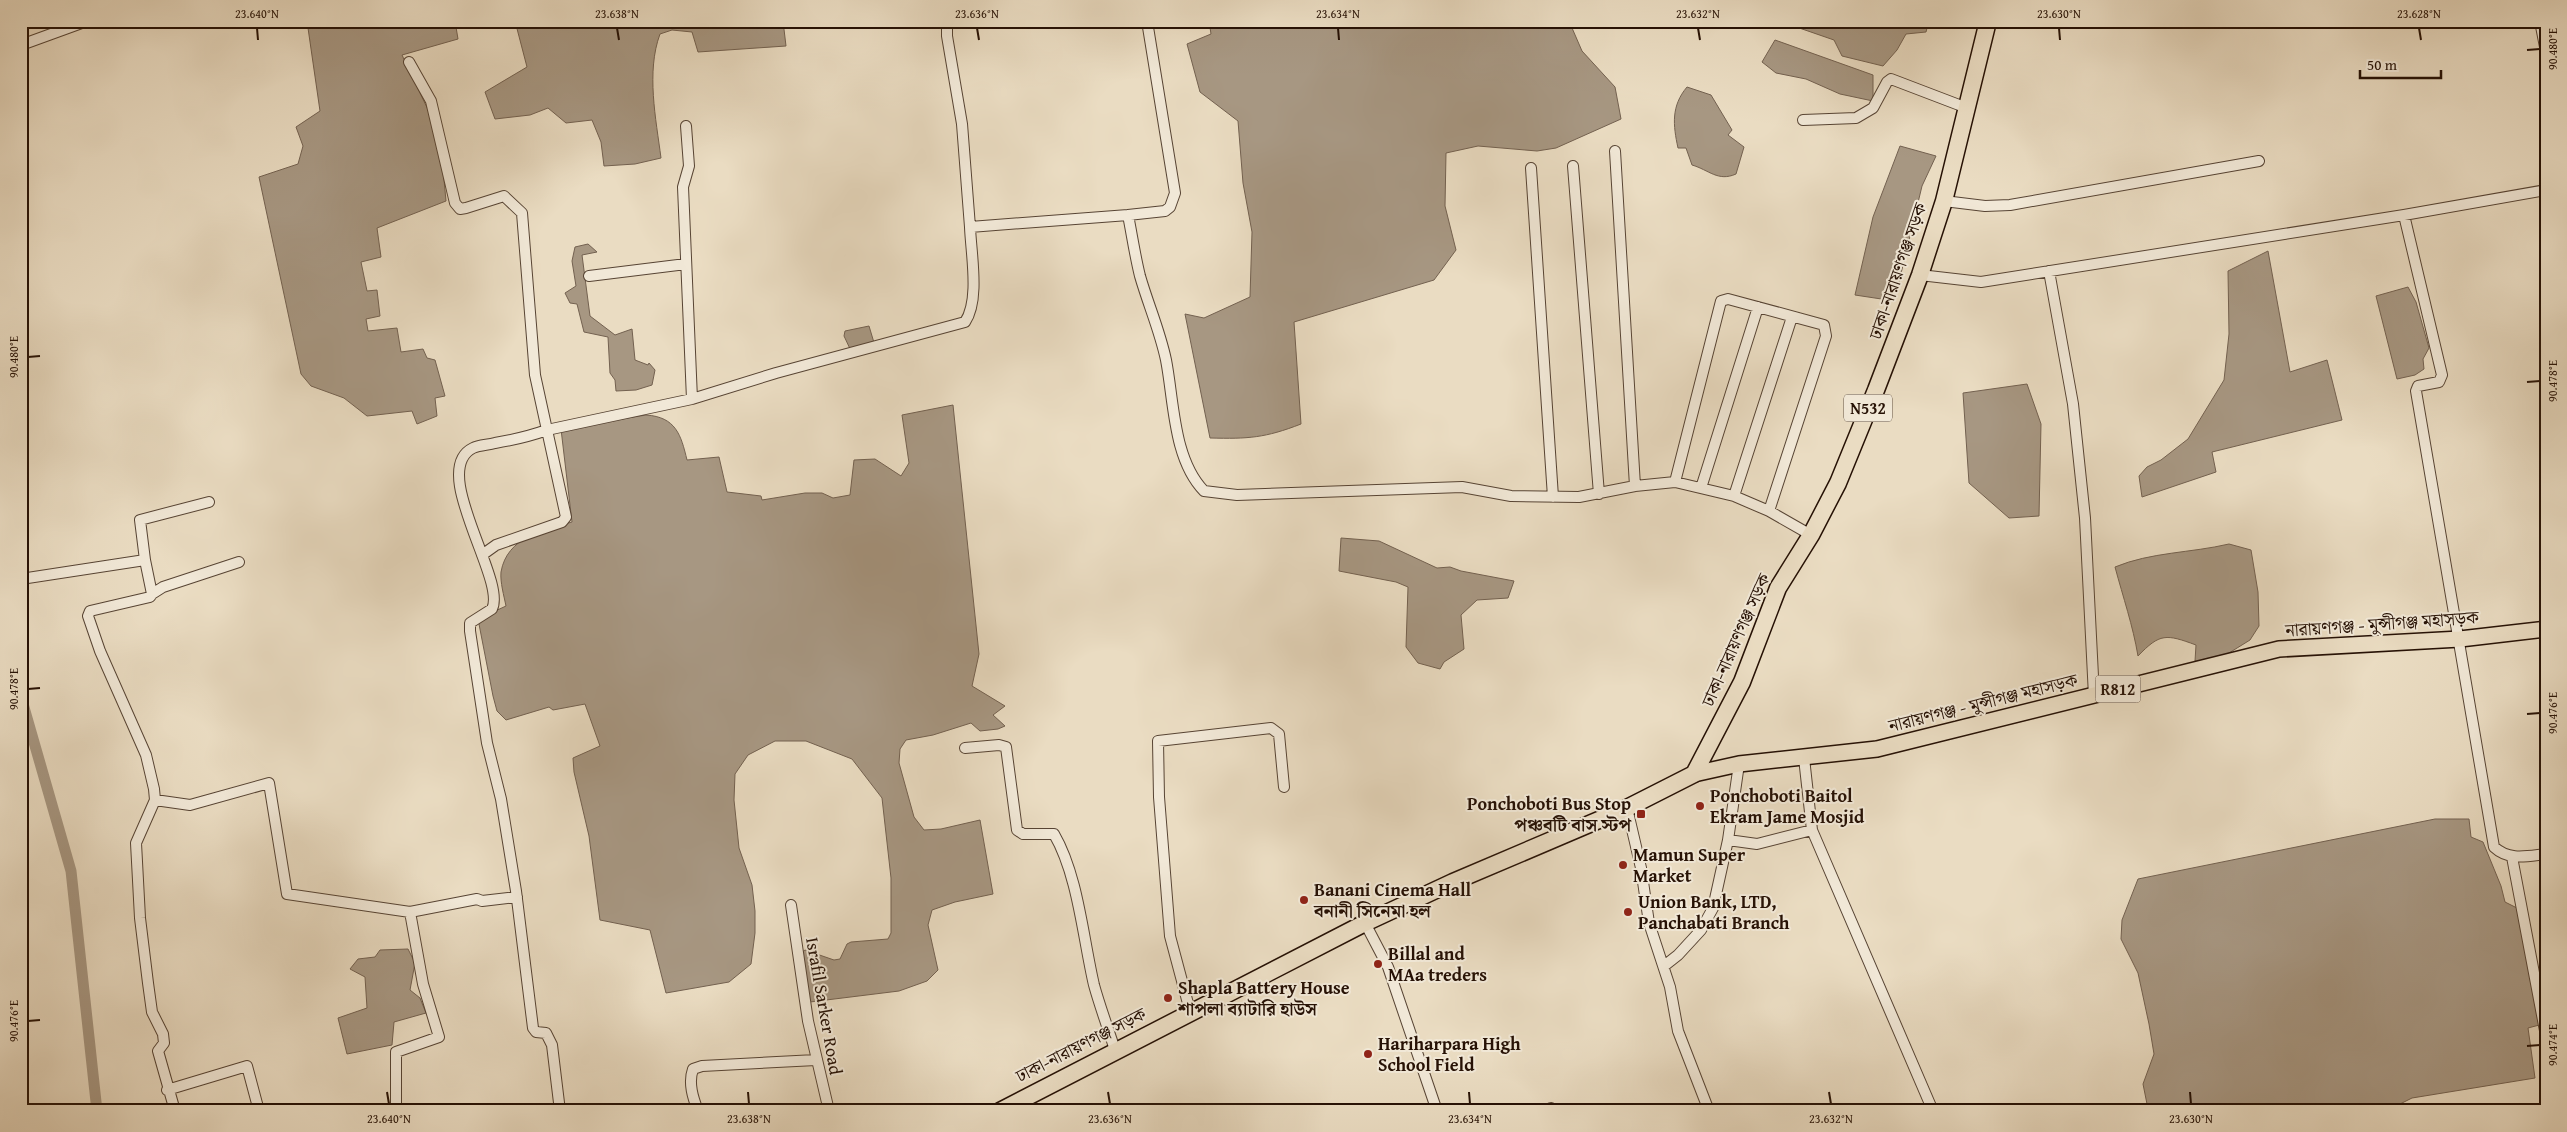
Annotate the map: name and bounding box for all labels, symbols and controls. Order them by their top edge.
text: 23.640°N [235,5,279,22]
text: 23.638°N [595,5,639,22]
text: 23.636°N [955,5,999,22]
text: 23.634°N [1316,5,1360,22]
text: 23.632°N [1676,5,1720,22]
text: 23.630°N [2037,5,2081,22]
text: 23.628°N [2397,5,2441,22]
text: 90.480°E [2544,28,2561,70]
scale bar [2360,48,2441,80]
text: 50 m [2367,54,2398,75]
street label: ঢাকা-নারায়ণগঞ্জ সড়ক [1861,198,1934,344]
text: 90.480°E [5,336,22,378]
text: 90.478°E [2544,360,2561,402]
road number: N532 [1844,394,1892,422]
street label: ঢাকা-নারায়ণগঞ্জ সড়ক [1694,568,1777,711]
street label: নারায়ণগঞ্জ - মুন্সীগঞ্জ মহাসড়ক [2283,603,2481,644]
street label: নারায়ণগঞ্জ - মুন্সীগঞ্জ মহাসড়ক [1885,666,2081,739]
text: 90.478°E [5,668,22,710]
road number: R812 [2096,676,2140,702]
text: 90.476°E [2544,692,2561,734]
place label: Ponchoboti Baitol Ekram Jame Mosjid [1710,782,1865,830]
place label: Ponchoboti Bus Stop পঞ্চবটি বাস স্টপ [1467,790,1632,838]
marker: Ponchoboti Baitol Ekram Jame Mosjid [1694,800,1706,812]
marker: Ponchoboti Bus Stop পঞ্চবটি বাস স্টপ [1635,808,1647,820]
place label: Mamun Super Market [1633,841,1746,889]
marker: Mamun Super Market [1617,859,1629,871]
place label: Banani Cinema Hall বনানী সিনেমা হল [1313,876,1472,924]
place label: Union Bank, LTD, Panchabati Branch [1638,888,1790,936]
marker: Banani Cinema Hall বনানী সিনেমা হল [1298,894,1310,906]
marker: Union Bank, LTD, Panchabati Branch [1622,906,1634,918]
street label: Israfil Sarker Road [799,935,850,1077]
place label: Billal and MAa treders [1388,940,1487,988]
marker: Billal and MAa treders [1372,958,1384,970]
place label: Shapla Battery House শাপলা ব্যাটারি হাউস [1177,974,1350,1022]
marker: Shapla Battery House শাপলা ব্যাটারি হাউস [1162,992,1174,1004]
street label: ঢাকা-নারায়ণগঞ্জ সড়ক [1010,999,1152,1089]
text: 90.476°E [5,1000,22,1042]
text: 90.474°E [2544,1024,2561,1066]
place label: Hariharpara High School Field [1378,1030,1521,1078]
marker: Hariharpara High School Field [1362,1048,1374,1060]
text: 23.640°N [367,1110,411,1127]
text: 23.638°N [727,1110,771,1127]
text: 23.636°N [1088,1110,1132,1127]
text: 23.634°N [1448,1110,1492,1127]
text: 23.632°N [1809,1110,1853,1127]
text: 23.630°N [2169,1110,2213,1127]

